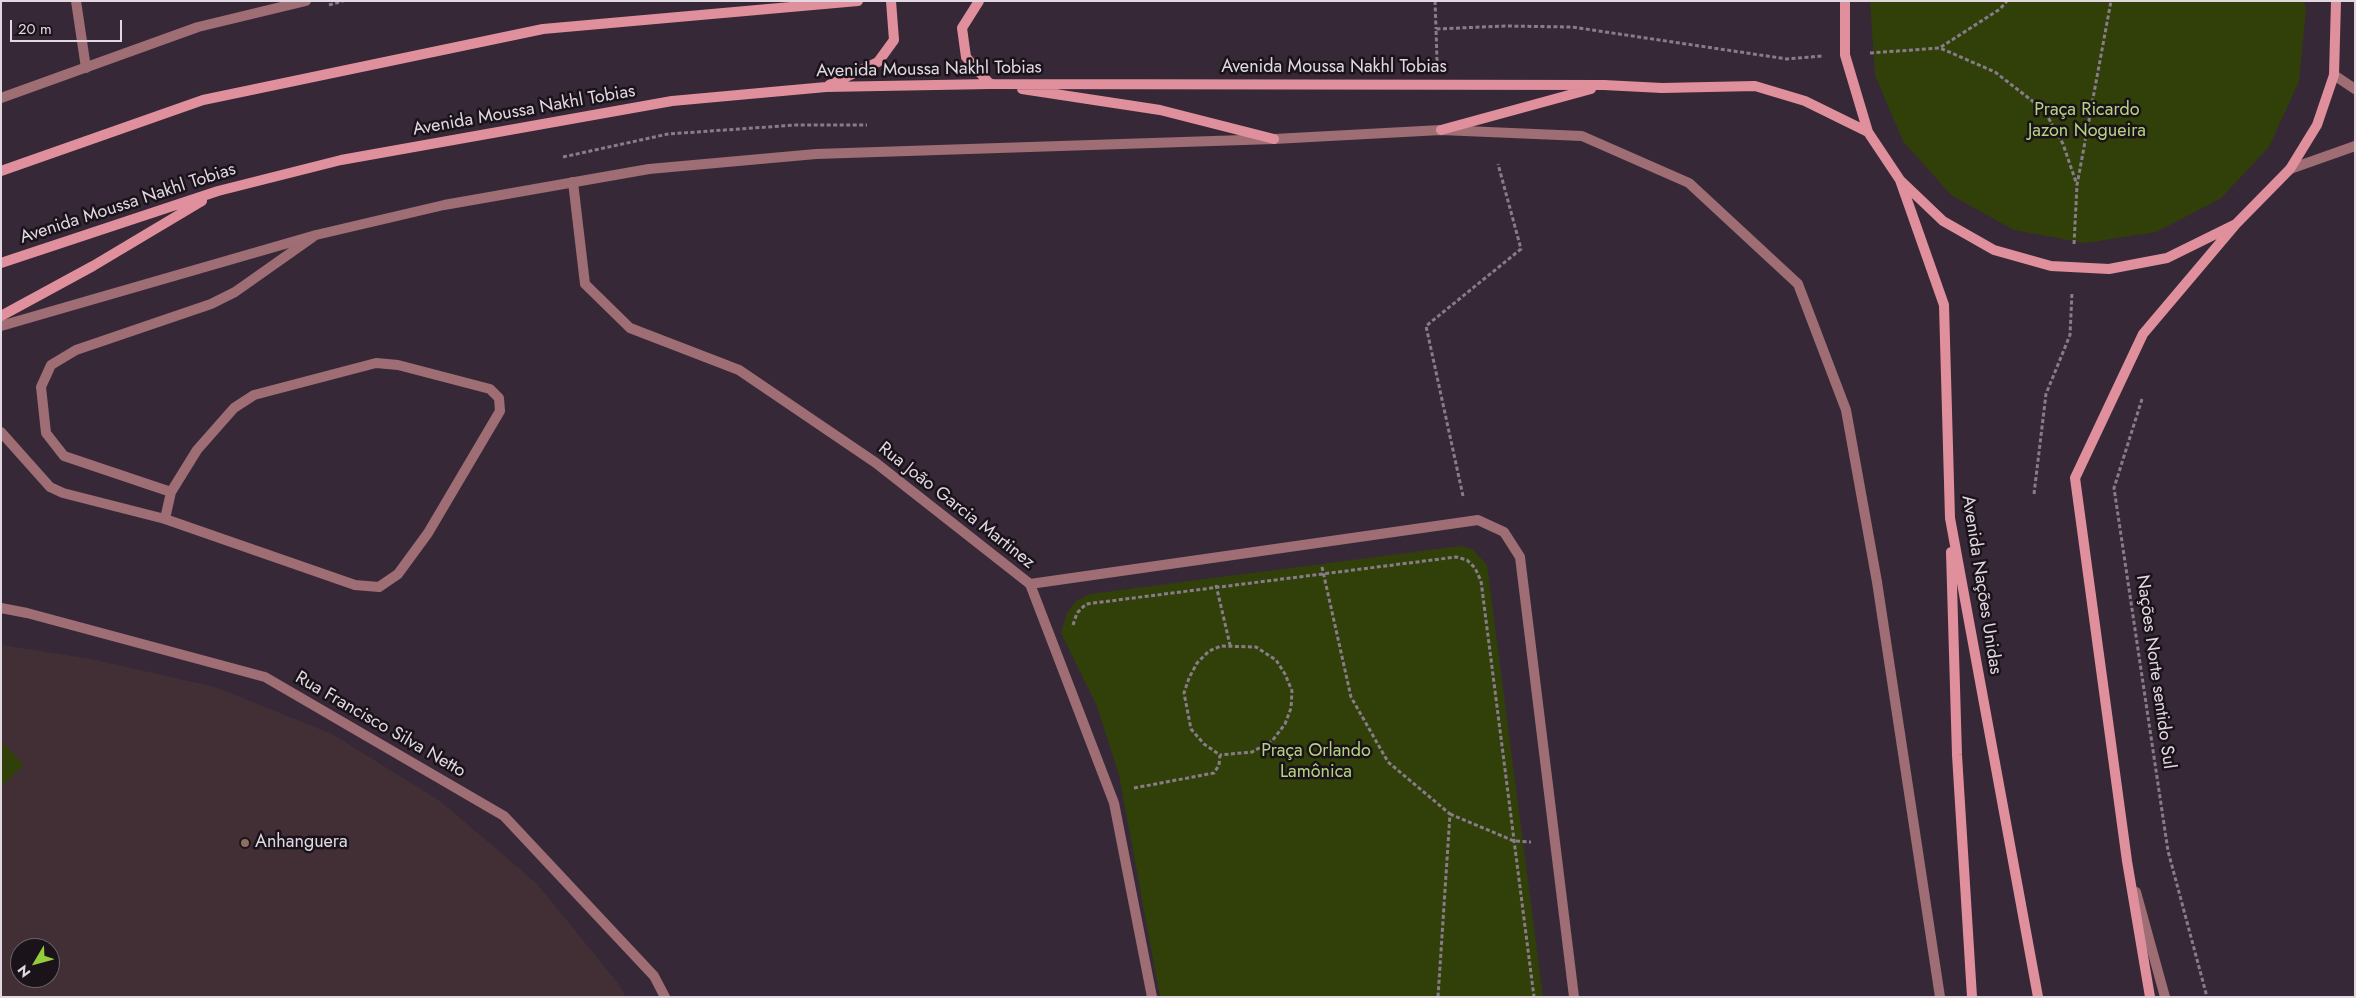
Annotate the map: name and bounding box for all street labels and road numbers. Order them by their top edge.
street label: Avenida Moussa Nakhl Tobias [816,57,1042,83]
street label: Avenida Moussa Nakhl Tobias [1221,57,1447,79]
street label: Avenida Moussa Nakhl Tobias [411,81,637,141]
street label: Avenida Moussa Nakhl Tobias [17,159,239,249]
street label: Rua João Garcia Martinez [873,438,1039,574]
street label: Avenida Nações Unidas [1956,494,2006,676]
street label: Nações Norte sentido Sul [2131,574,2179,770]
street label: Rua Francisco Silva Netto [291,667,469,783]

